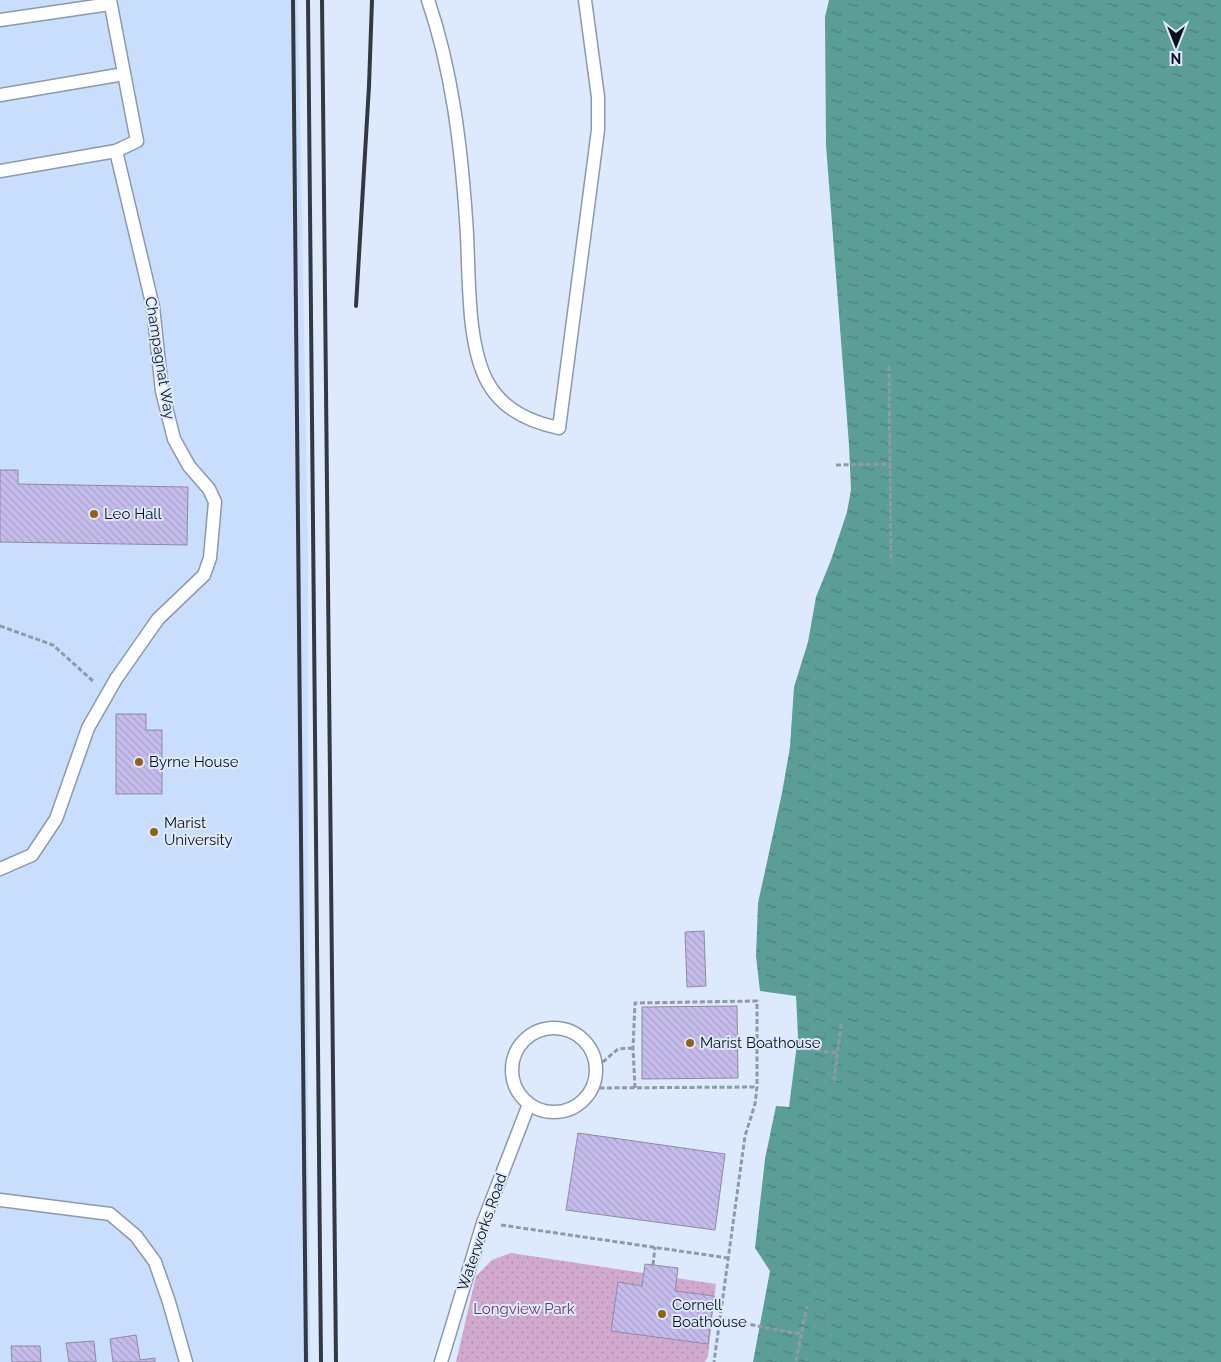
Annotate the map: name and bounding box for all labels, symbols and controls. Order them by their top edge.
north arrow [1151,20,1201,70]
text: N [1171,50,1181,66]
street label: Champagnat Way [141,295,179,421]
place label: Leo Hall [104,505,162,523]
marker: Leo Hall [88,508,100,520]
place label: Byrne House [149,753,239,771]
marker: Byrne House [133,756,145,768]
place label: Marist University [164,814,233,849]
marker: Marist University [148,826,160,838]
place label: Marist Boathouse [700,1034,821,1052]
marker: Marist Boathouse [684,1037,696,1049]
street label: Waterworks Road [453,1171,511,1293]
place label: Cornell Boathouse [672,1296,747,1331]
park label: Longview Park [473,1300,575,1318]
marker: Cornell Boathouse [656,1308,668,1320]

